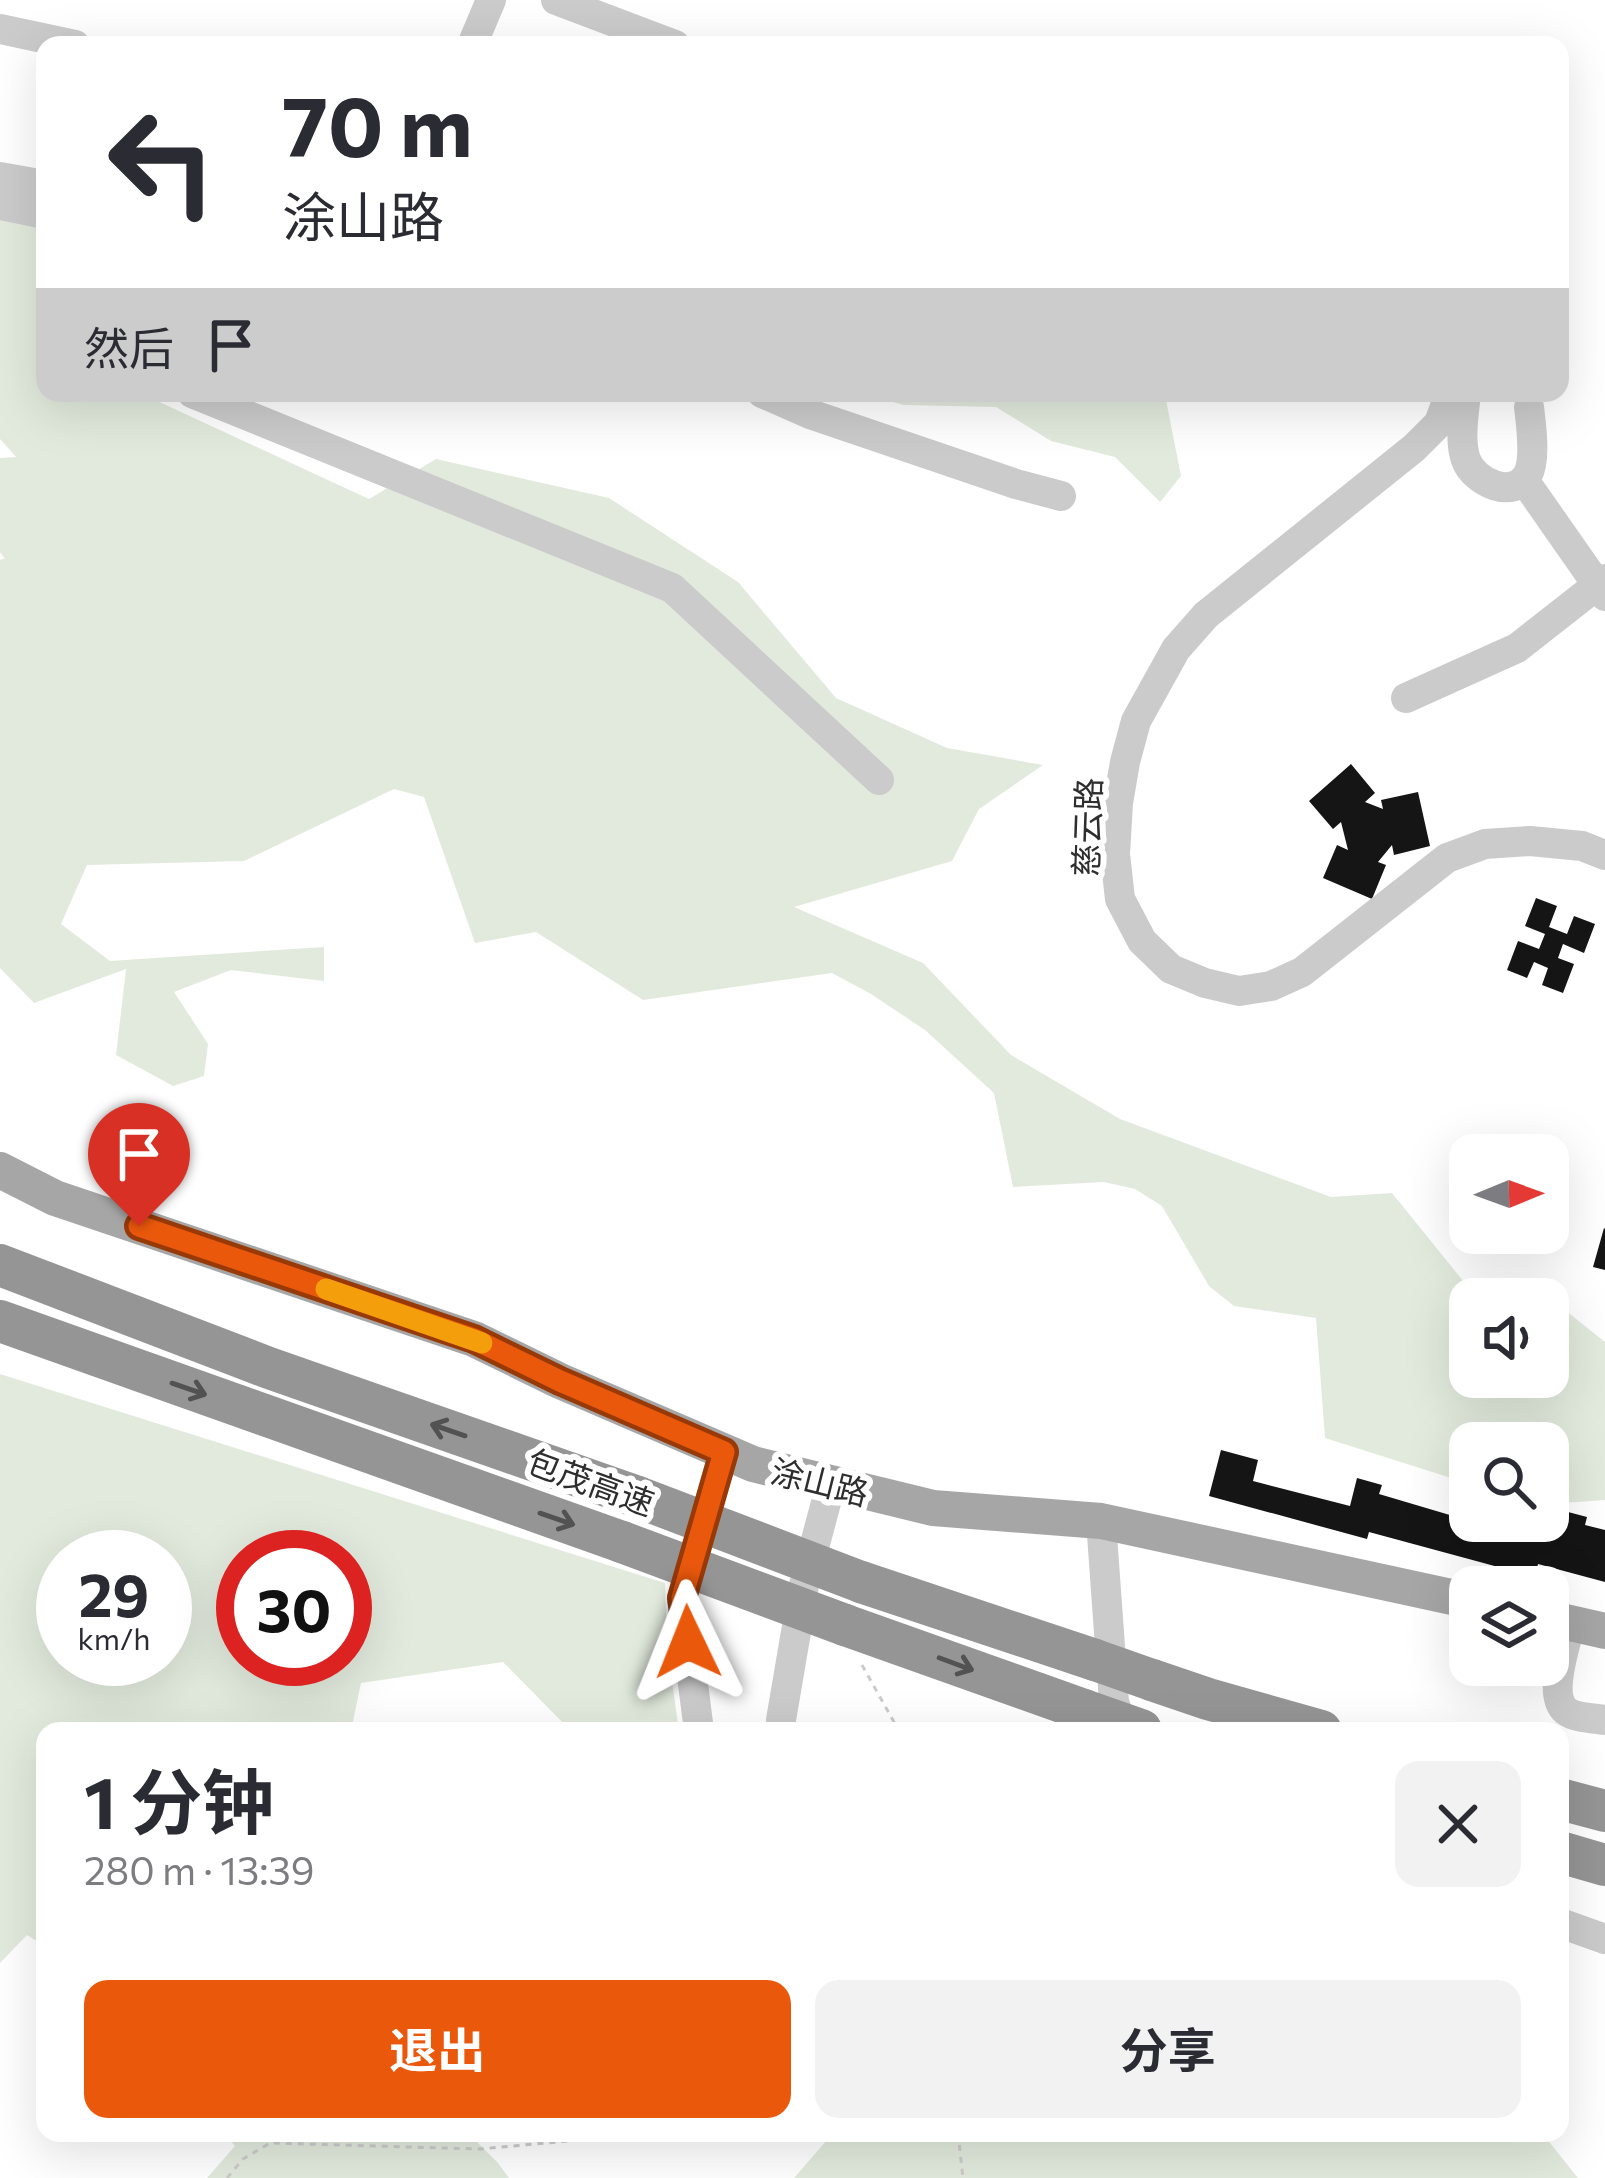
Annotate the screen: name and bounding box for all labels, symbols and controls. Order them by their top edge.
text: 70 m [282,72,473,174]
icon: left [84,84,240,240]
text: 涂山路 [282,182,444,248]
icon: arrive [198,312,264,378]
text: 然后 [84,319,174,374]
street label: 慈云路 [1064,777,1108,877]
pin [88,1103,190,1226]
icon: arrive [106,1121,172,1187]
north arrow [1449,1134,1569,1254]
map controls [1449,1134,1569,1686]
button: sound [1449,1278,1569,1398]
one-way arrow [170,1380,207,1401]
one-way arrow [430,1418,467,1439]
button: search [1449,1422,1569,1542]
street label: 包茂高速 [522,1439,660,1523]
street label: 涂山路 [767,1449,873,1513]
one-way arrow [538,1510,575,1531]
speed limit sign: 30 [216,1530,372,1686]
text: 29 [79,1556,149,1629]
button: layers [1449,1566,1569,1686]
position arrow [625,1579,751,1705]
text: km/h [78,1619,150,1656]
one-way arrow [936,1655,973,1676]
text: 1 分钟 [84,1756,274,1844]
button: close [1395,1761,1521,1887]
text: 280 m · 13:39 [84,1845,314,1893]
button: 退出 [84,1980,791,2118]
button: 分享 [815,1980,1521,2118]

